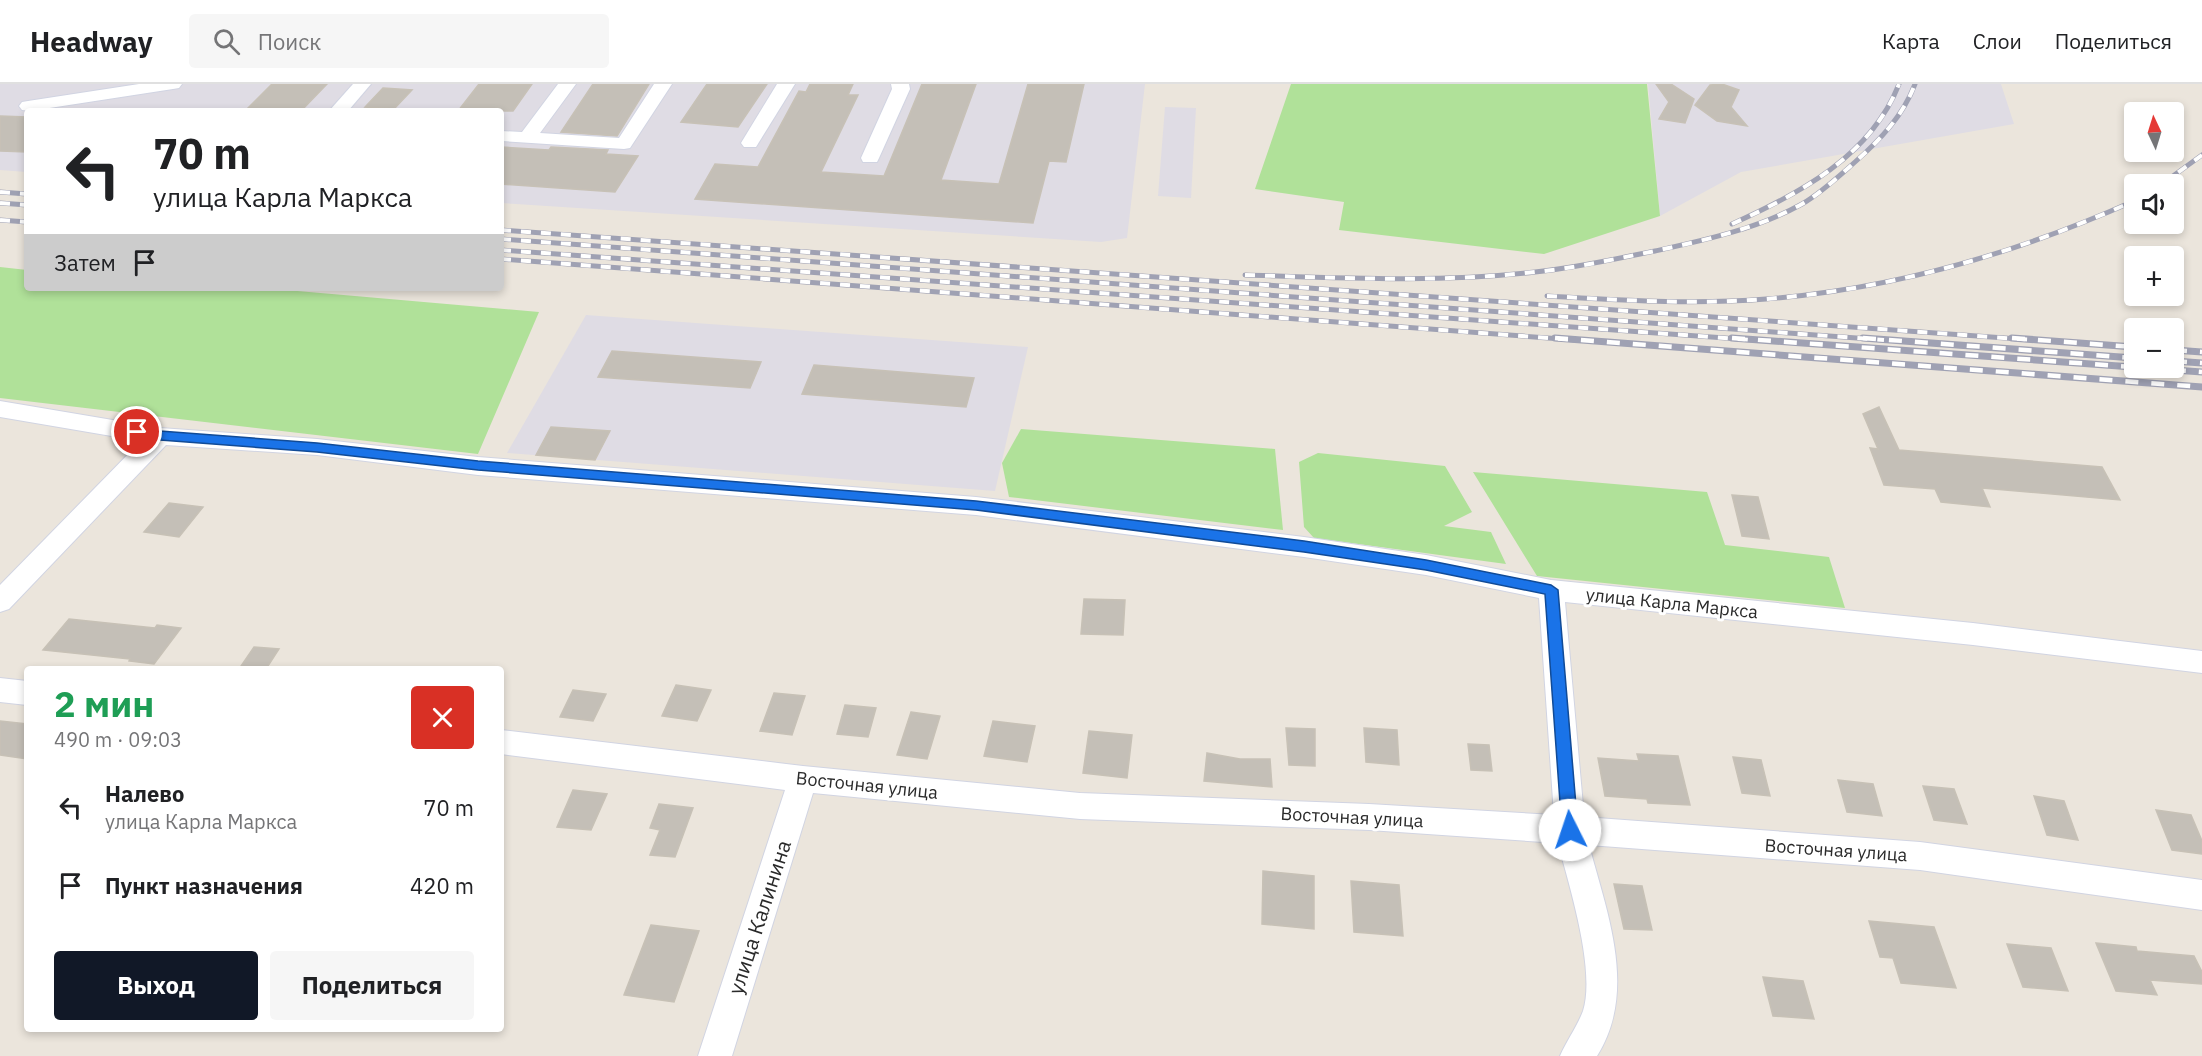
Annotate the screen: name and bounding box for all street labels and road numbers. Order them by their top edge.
street label: улица Карла Маркса [1585,583,1760,624]
street label: Восточная улица [795,766,940,804]
street label: Восточная улица [1280,802,1424,832]
street label: Восточная улица [1764,834,1908,866]
street label: улица Калинина [721,836,797,998]

